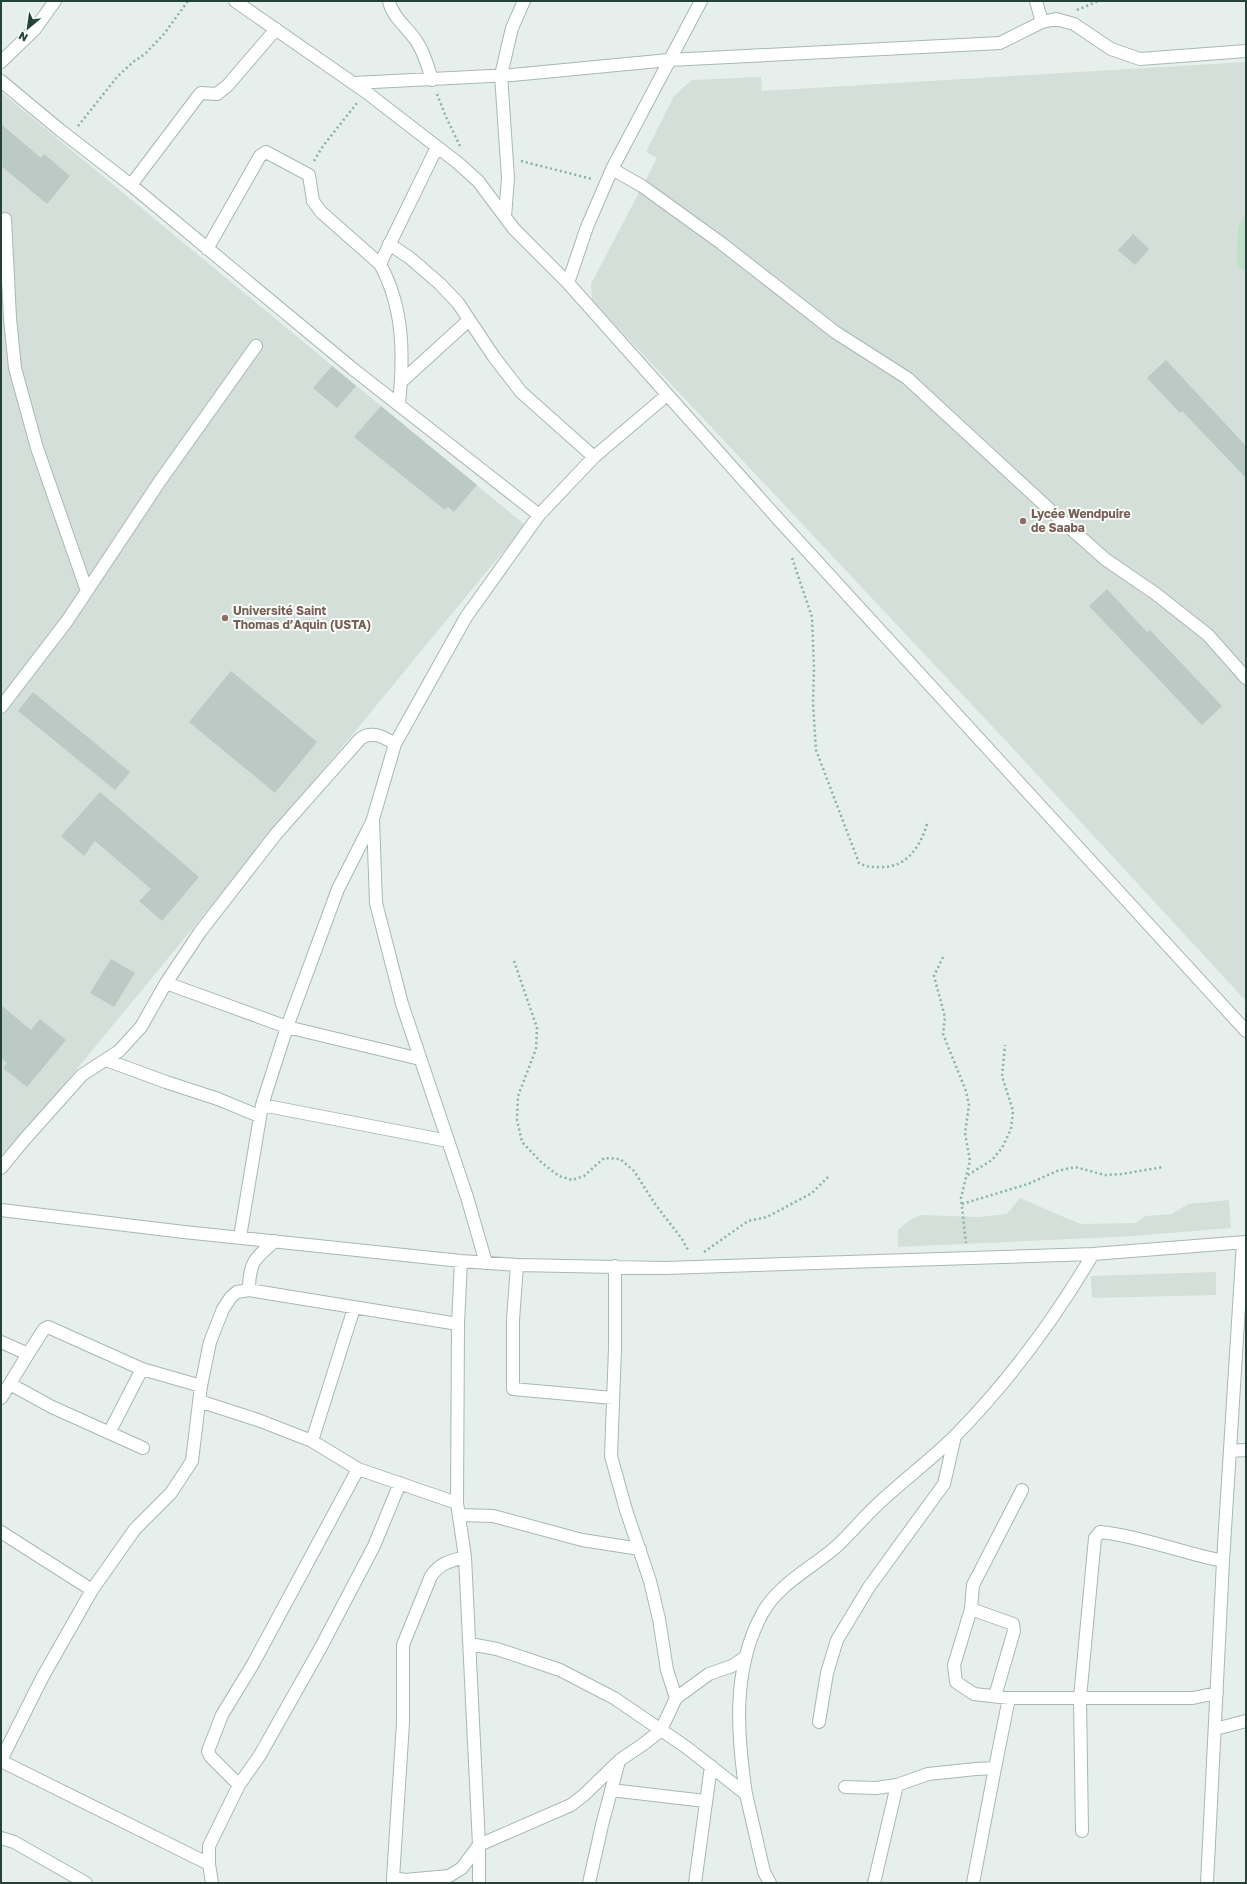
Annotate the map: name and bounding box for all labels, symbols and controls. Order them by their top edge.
north arrow [8,8,48,48]
text: N [16,29,30,45]
place label: Lycée Wendpuire de Saaba [1031,506,1131,535]
marker: Lycée Wendpuire de Saaba [1018,516,1028,526]
place label: Université Saint Thomas d’Aquin (USTA) [233,603,371,632]
marker: Université Saint Thomas d’Aquin (USTA) [220,613,230,623]

